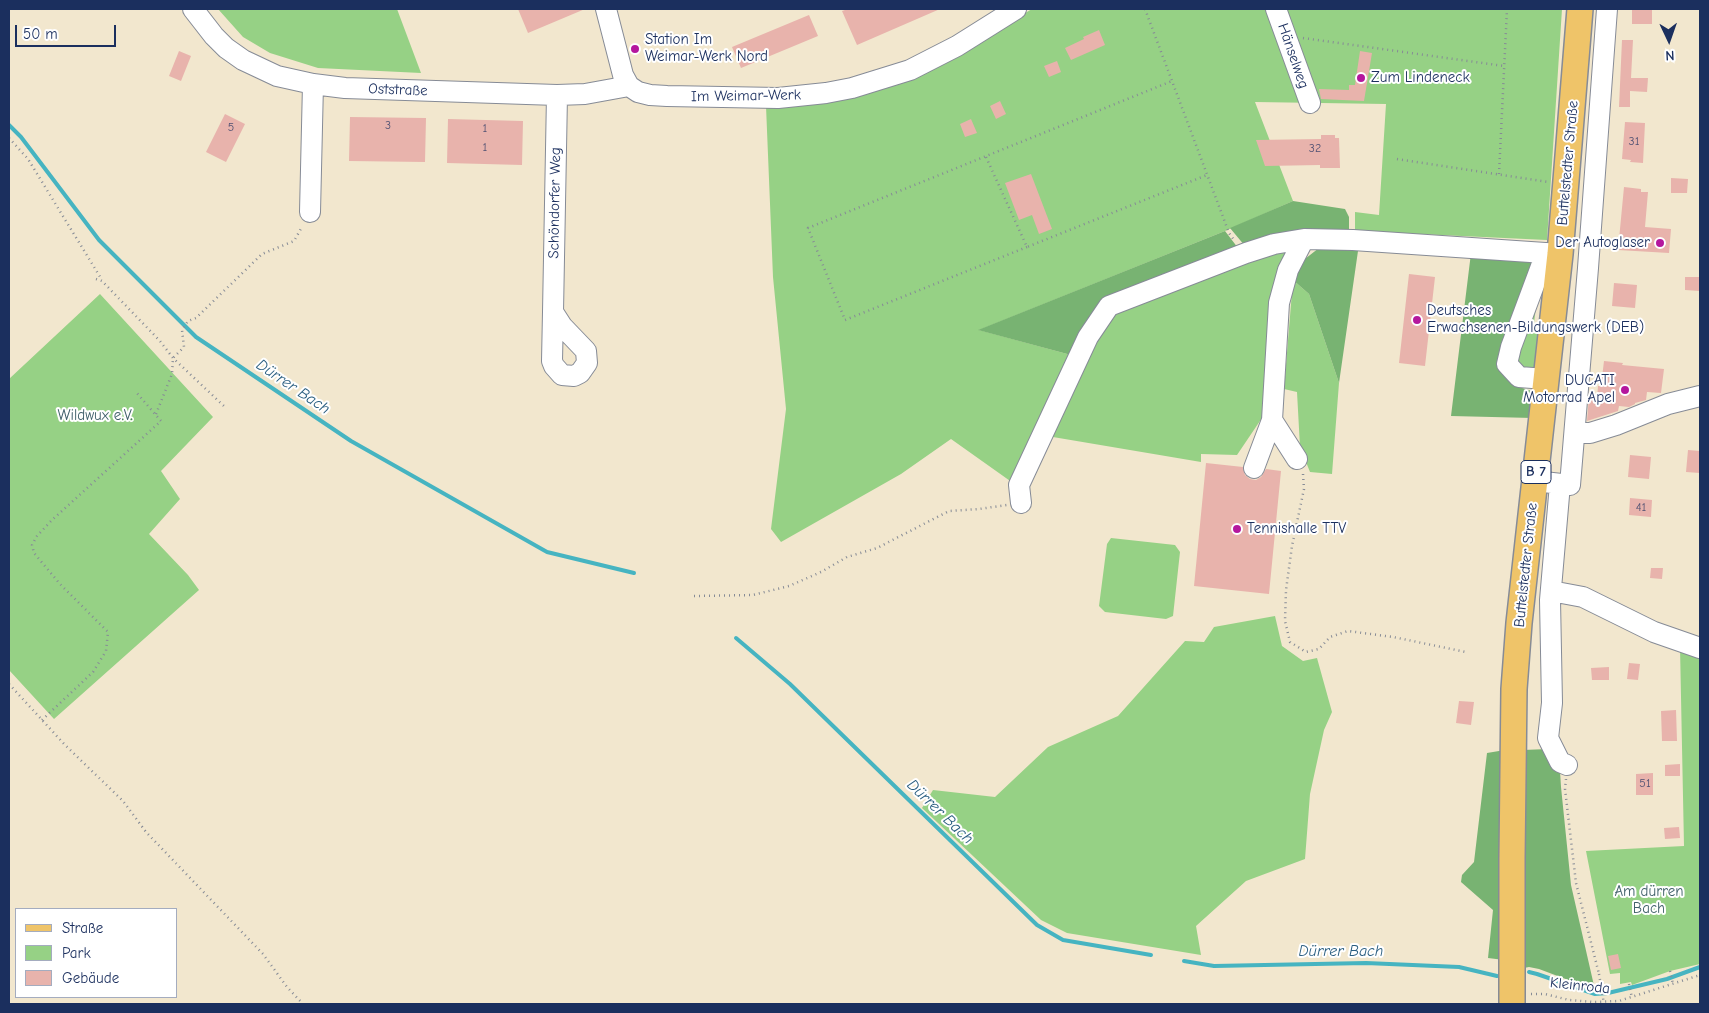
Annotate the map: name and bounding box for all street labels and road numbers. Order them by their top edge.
street label: Hänselweg [1273,21,1313,91]
street label: Oststraße [368,80,428,100]
street label: Im Weimar-Werk [691,86,801,106]
street label: Buttelstedter Straße [1554,100,1582,226]
street label: Schöndorfer Weg [545,147,565,259]
road number: B 7 [1521,461,1551,484]
street label: Buttelstedter Straße [1511,502,1541,628]
street label: Kleinroda [1549,974,1611,998]

